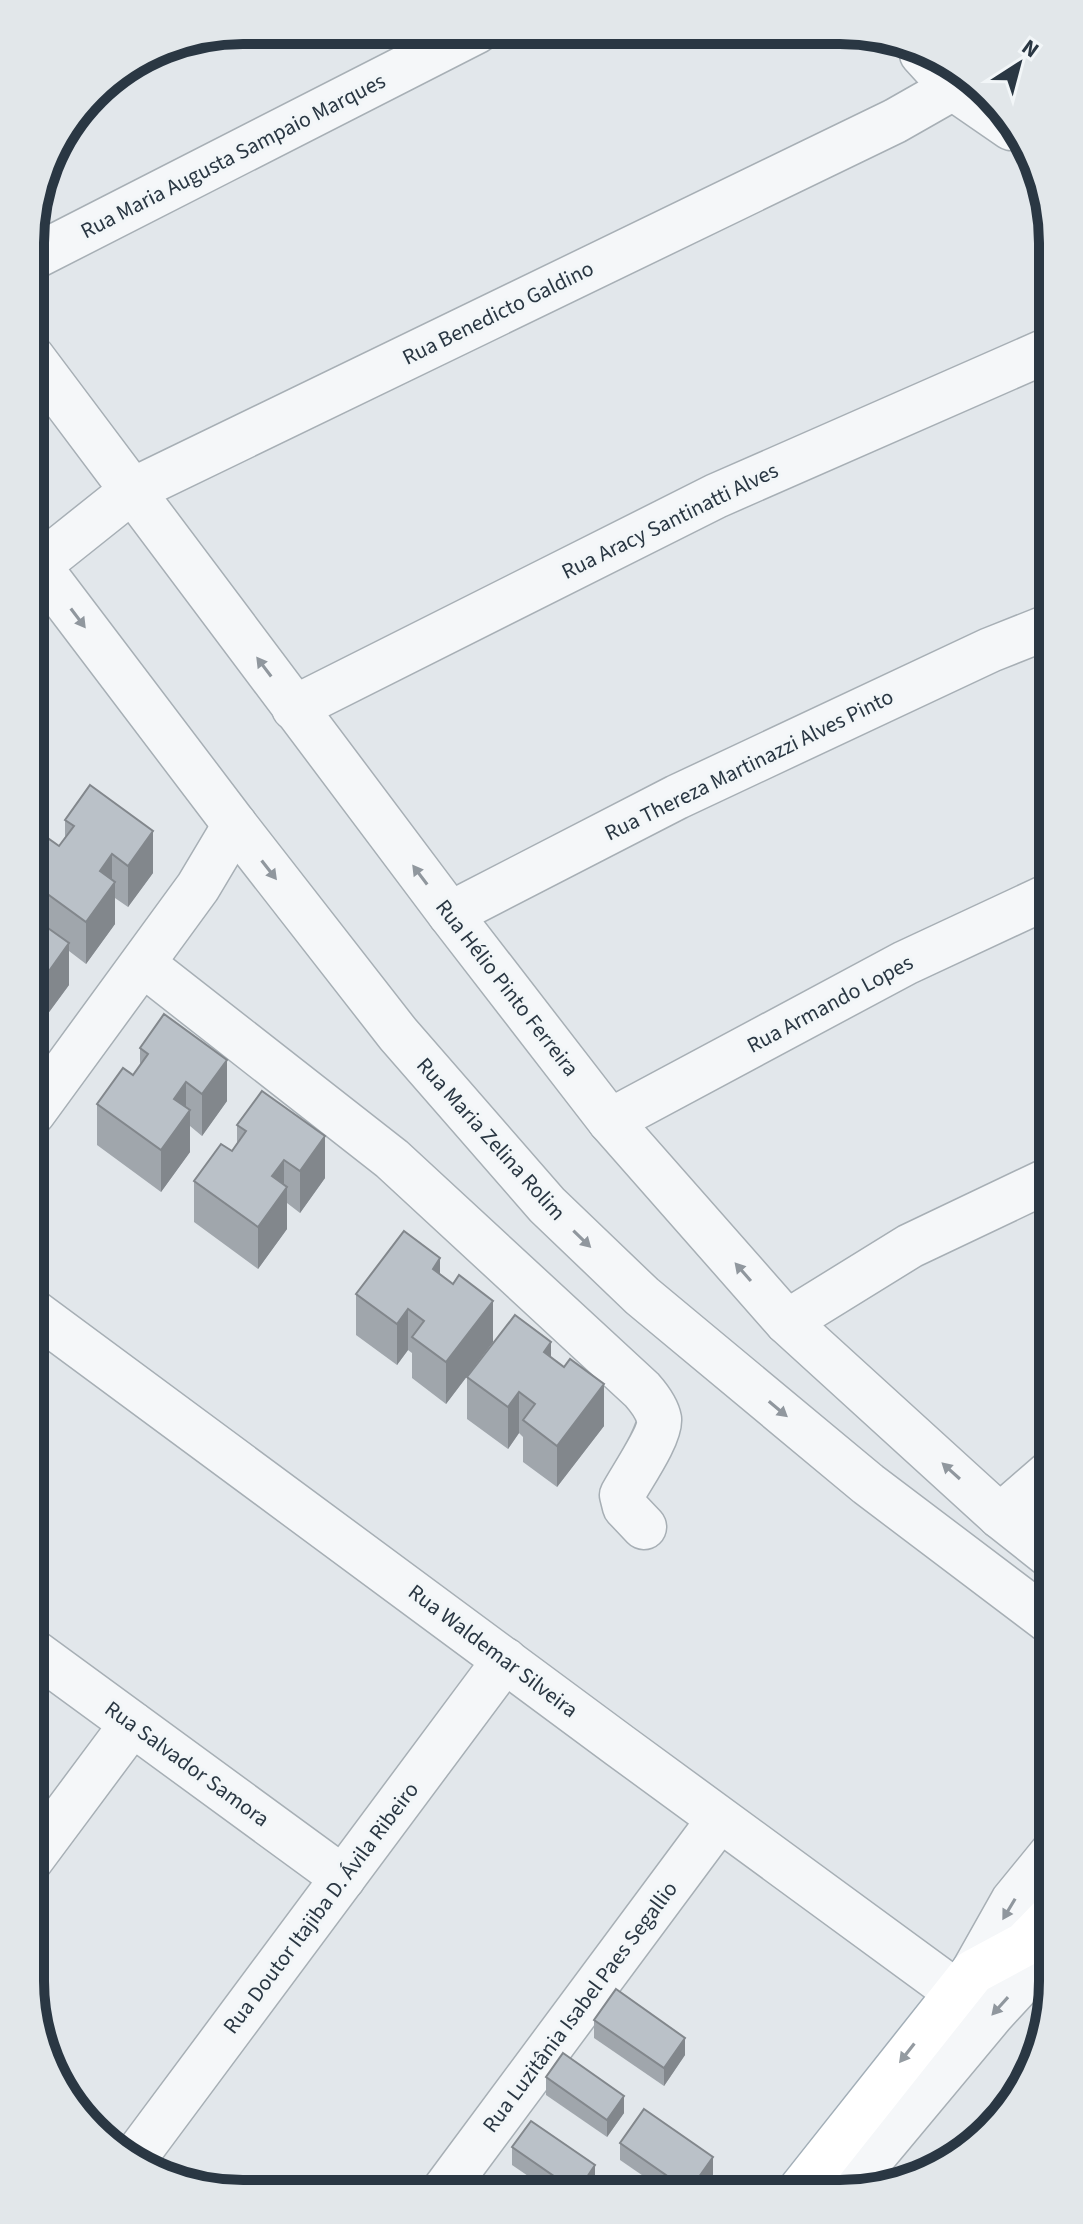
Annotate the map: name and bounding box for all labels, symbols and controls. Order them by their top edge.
north arrow [979,24,1059,104]
text: N [1015,31,1045,66]
street label: Rua Maria Augusta Sampaio Marques [75,65,391,247]
street label: Rua Benedicto Galdino [397,253,599,373]
street label: Rua Aracy Santinatti Alves [556,455,784,587]
one-way arrow [70,608,86,628]
one-way arrow [256,656,272,678]
street label: Rua Thereza Martinazzi Alves Pinto [599,681,899,849]
one-way arrow [261,860,277,880]
one-way arrow [413,865,429,885]
street label: Rua Hélio Pinto Ferreira [428,893,586,1083]
street label: Rua Armando Lopes [741,947,919,1061]
street label: Rua Maria Zelina Rolim [409,1050,573,1228]
one-way arrow [572,1229,591,1247]
one-way arrow [735,1263,752,1283]
one-way arrow [768,1400,788,1417]
one-way arrow [941,1463,960,1481]
street label: Rua Waldemar Silveira [401,1576,585,1726]
street label: Rua Salvador Samora [98,1693,276,1835]
street label: Rua Doutor Itajiba D. Ávila Ribeiro [215,1775,427,2041]
street label: Rua Luzitânia Isabel Paes Segallio [475,1875,685,2139]
one-way arrow [1002,1898,1017,1921]
one-way arrow [992,1995,1009,2015]
one-way arrow [899,2043,916,2063]

